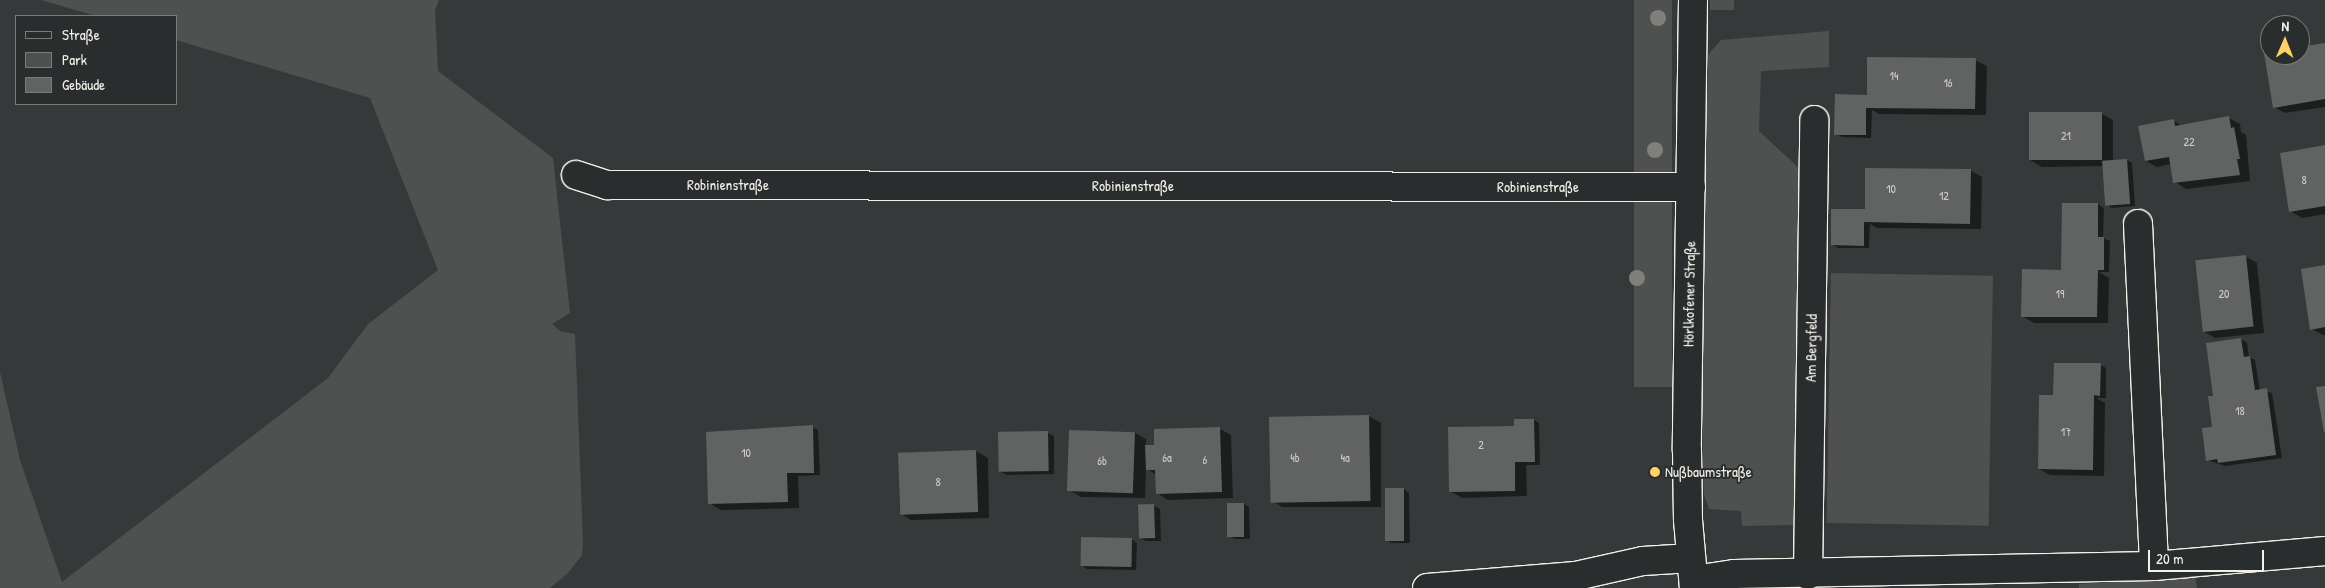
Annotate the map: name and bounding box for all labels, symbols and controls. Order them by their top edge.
legend [15,15,178,105]
north arrow [2260,15,2310,65]
text: N [2281,16,2289,35]
text: Straße [62,24,100,45]
text: Park [62,49,87,70]
house number: 14 [1890,69,1898,83]
text: Gebäude [62,74,105,95]
house number: 16 [1943,76,1953,90]
house number: 21 [2061,129,2071,143]
house number: 22 [2183,135,2195,149]
house number: 8 [2301,173,2307,187]
street label: Robinienstraße [687,176,769,194]
street label: Robinienstraße [1092,177,1174,195]
street label: Robinienstraße [1497,178,1579,196]
house number: 10 [1886,182,1896,196]
house number: 12 [1939,189,1949,203]
street label: Hörlkofener Straße [1679,241,1699,347]
house number: 19 [2056,287,2064,301]
house number: 20 [2219,287,2229,301]
street label: Am Bergfeld [1801,314,1821,382]
house number: 18 [2235,404,2245,418]
house number: 17 [2061,425,2071,439]
house number: 2 [1478,438,1484,452]
house number: 10 [741,446,751,460]
house number: 6a [1162,451,1172,465]
house number: 4b [1290,451,1300,465]
house number: 4a [1340,451,1350,465]
house number: 6 [1203,453,1207,467]
house number: 6b [1097,454,1107,468]
place label: Nußbaumstraße [1665,463,1752,481]
marker: Nußbaumstraße [1649,466,1661,478]
house number: 8 [935,475,941,489]
scale bar [2150,540,2266,572]
text: 20 m [2156,548,2183,569]

